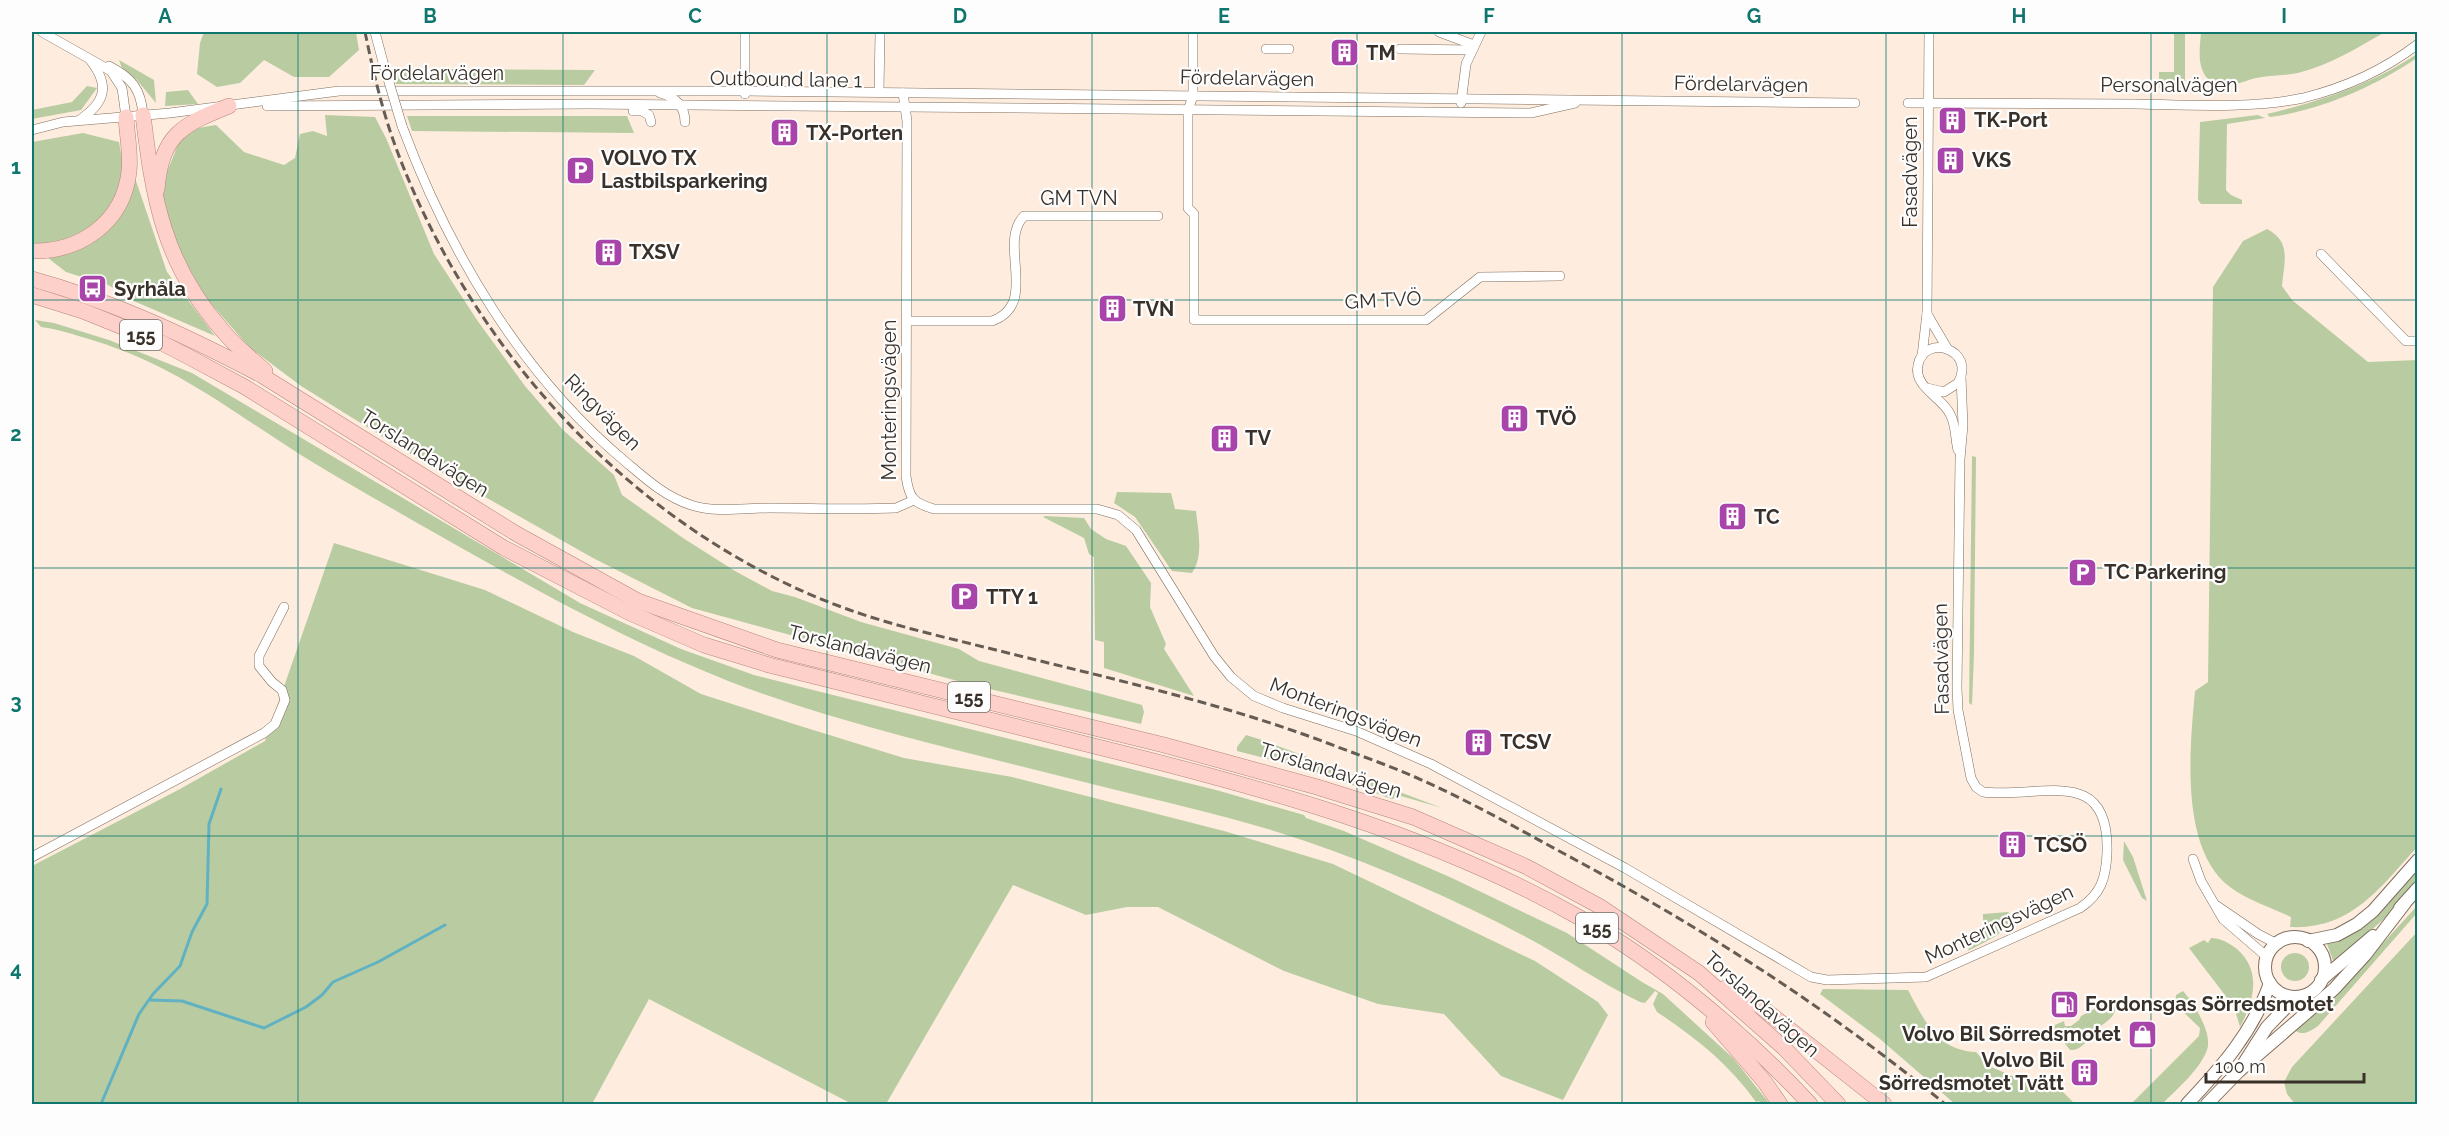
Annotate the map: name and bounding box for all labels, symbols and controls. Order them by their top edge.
text: A [158,4,172,28]
text: B [423,4,437,28]
text: C [688,4,702,28]
text: D [953,4,967,28]
text: E [1218,4,1230,28]
text: F [1483,4,1495,28]
text: G [1747,4,1761,28]
text: H [2012,4,2026,28]
text: I [2281,4,2287,28]
building icon: TM [1329,37,1361,69]
place label: TM [1366,41,1396,65]
street label: Fördelarvägen [370,61,504,85]
street label: Fördelarvägen [1180,65,1314,91]
street label: Outbound lane 1 [710,66,863,92]
street label: Fördelarvägen [1674,71,1808,97]
street label: Personalvägen [2100,73,2238,97]
building icon: TK-Port [1937,104,1969,136]
place label: TK-Port [1974,108,2048,132]
street label: Fasadvägen [1898,116,1922,228]
building icon: TX-Porten [769,117,801,149]
place label: TX-Porten [806,121,903,145]
building icon: VKS [1935,144,1967,176]
place label: VOLVO TX Lastbilsparkering [601,146,768,193]
place label: VKS [1972,148,2011,172]
parking icon: VOLVO TX Lastbilsparkering [564,154,596,186]
text: 1 [11,155,21,179]
street label: GM TVN [1040,186,1118,210]
building icon: TXSV [592,236,624,268]
place label: TXSV [629,240,680,264]
bus stop icon: Syrhåla [77,273,109,305]
place label: Syrhåla [114,277,186,301]
street label: GM TVÖ [1344,286,1422,314]
building icon: TVN [1096,293,1128,325]
place label: TVN [1133,297,1174,321]
street label: Monteringsvägen [877,319,901,481]
road number: 155 [120,320,162,350]
street label: Ringvägen [560,369,646,455]
building icon: TVÖ [1499,402,1531,434]
street label: Torslandavägen [356,404,494,502]
place label: TVÖ [1536,406,1576,430]
text: 2 [10,422,22,446]
building icon: TV [1208,422,1240,454]
place label: TV [1245,426,1271,450]
building icon: TC [1717,501,1749,533]
place label: TC [1754,505,1780,529]
parking icon: TC Parkering [2067,556,2099,588]
place label: TC Parkering [2104,560,2226,584]
parking icon: TTY 1 [949,581,981,613]
place label: TTY 1 [986,585,1038,609]
street label: Fasadvägen [1928,603,1954,715]
street label: Torslandavägen [786,620,934,678]
street label: Monteringsvägen [1267,672,1425,752]
road number: 155 [948,682,990,712]
text: 3 [10,690,22,714]
building icon: TCSV [1463,726,1495,758]
place label: TCSV [1500,730,1552,754]
street label: Torslandavägen [1257,737,1405,803]
building icon: TCSÖ [1997,829,2029,861]
place label: TCSÖ [2034,833,2087,857]
street label: Monteringsvägen [1921,879,2077,969]
road number: 155 [1576,913,1618,943]
street label: Torslandavägen [1699,946,1825,1062]
text: 4 [10,957,22,981]
fuel station icon: Fordonsgas Sörredsmotet [2048,988,2080,1020]
place label: Fordonsgas Sörredsmotet [2085,992,2334,1016]
shop icon: Volvo Bil Sörredsmotet [2126,1018,2158,1050]
place label: Volvo Bil Sörredsmotet [1902,1022,2121,1046]
scale bar [2206,1046,2364,1084]
place label: Volvo Bil Sörredsmotet Tvätt [1879,1048,2065,1095]
building icon: Volvo Bil Sörredsmotet Tvätt [2069,1056,2101,1088]
text: 100 m [2215,1056,2266,1077]

